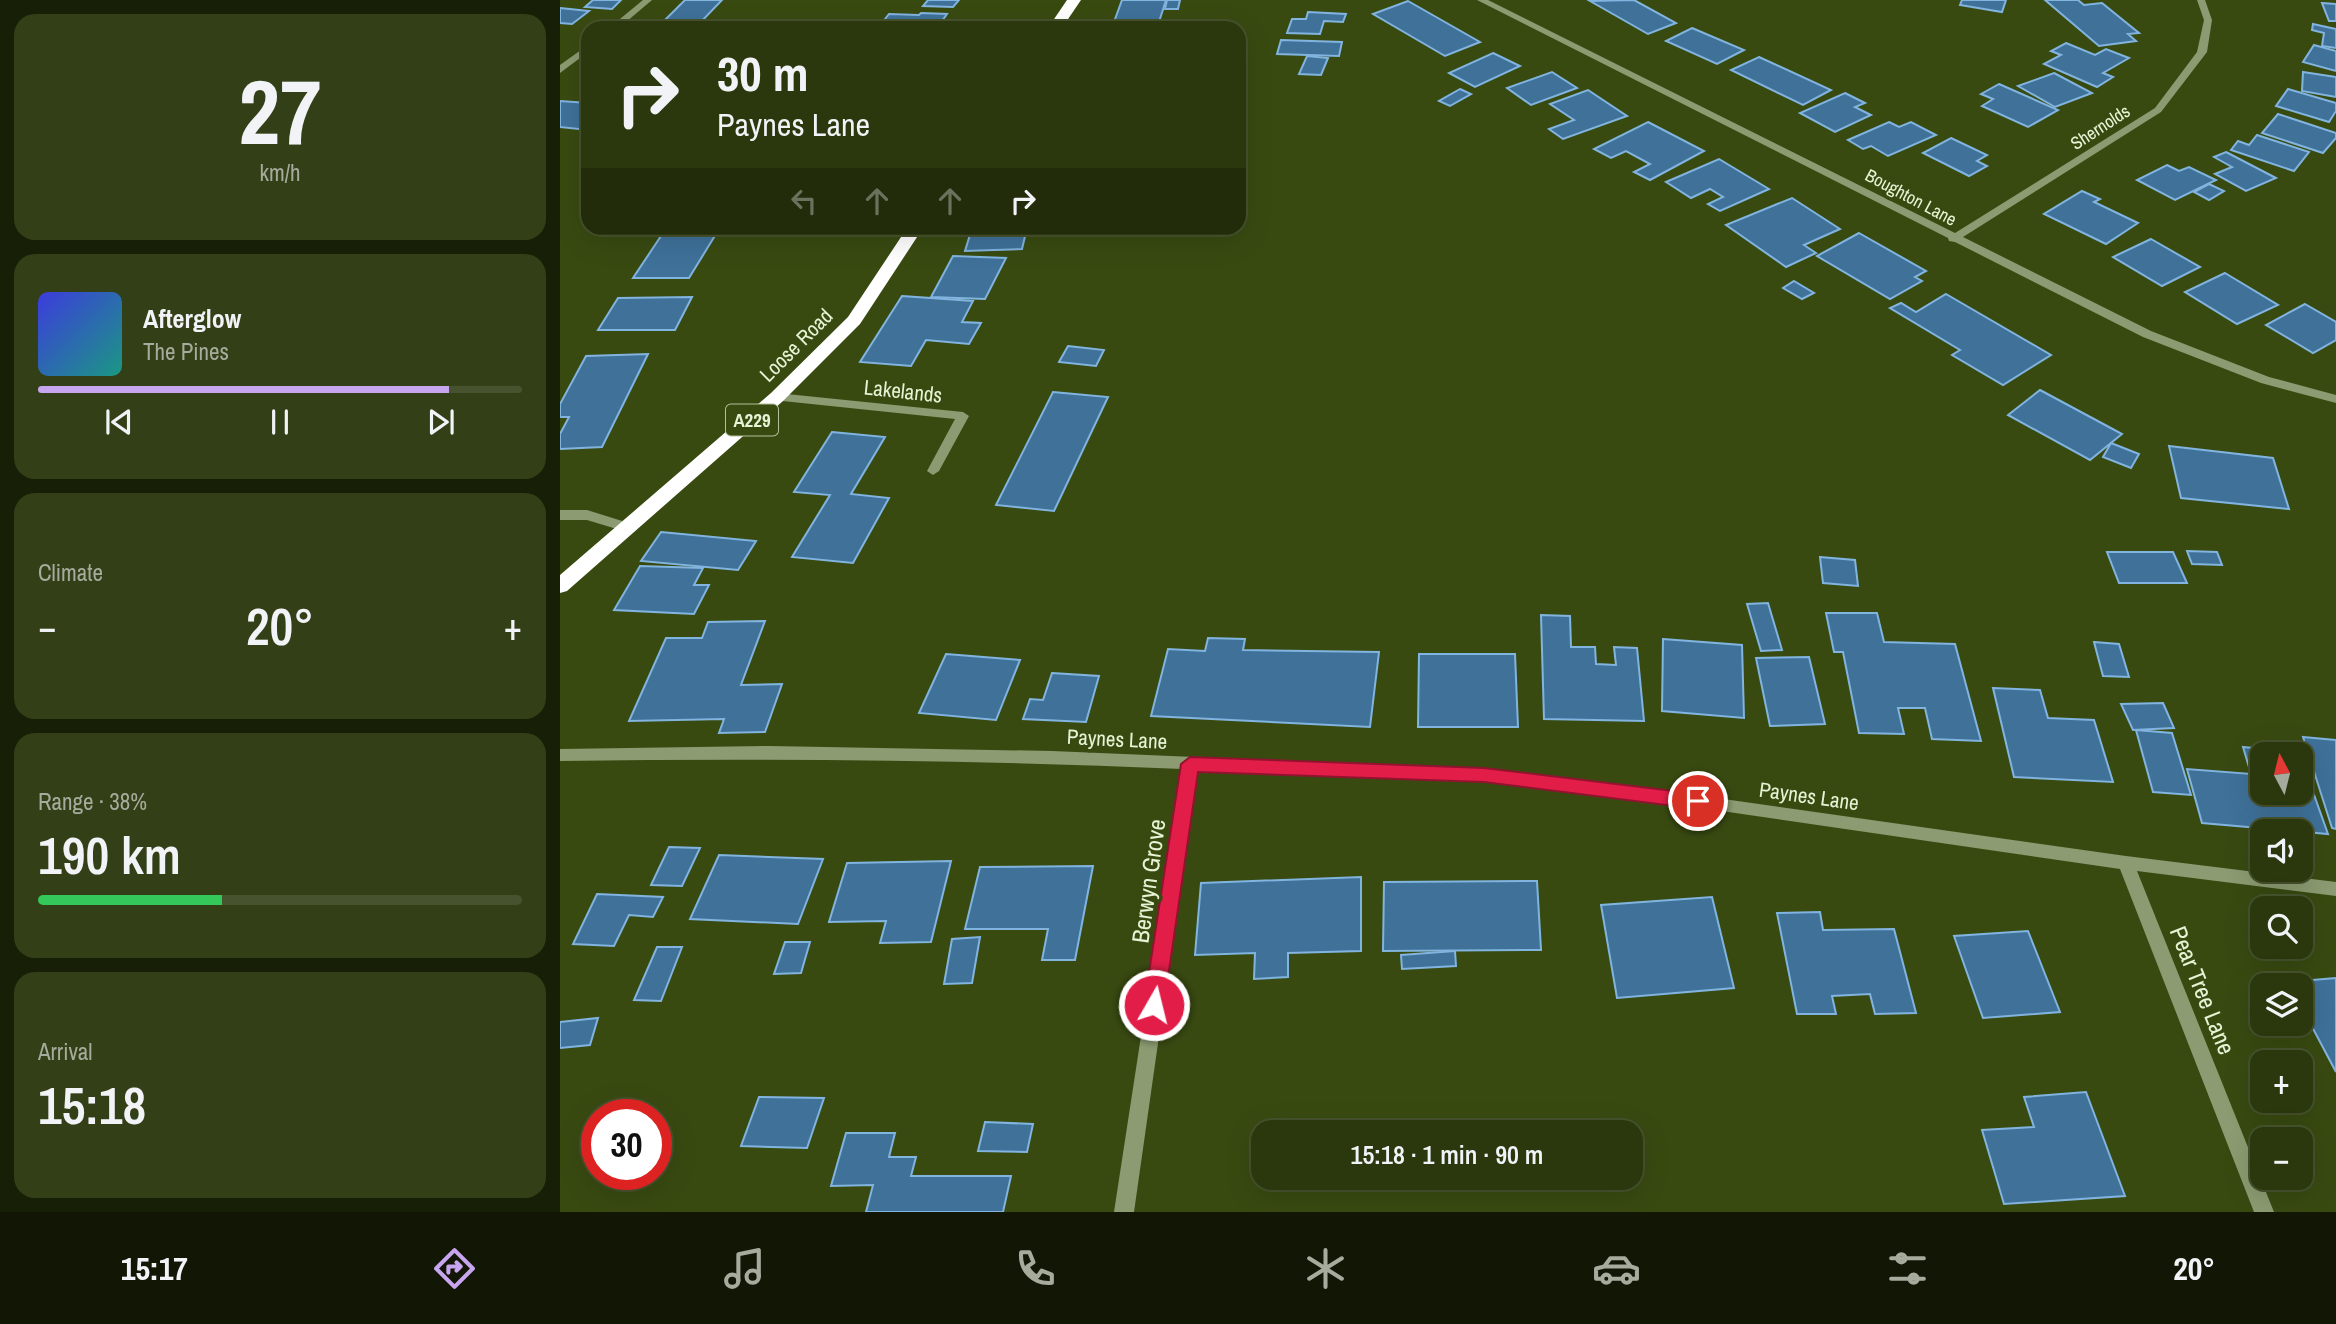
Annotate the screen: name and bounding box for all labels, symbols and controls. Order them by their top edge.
text: 30 m [717,40,809,106]
icon: right [602,49,693,140]
text: 27 [239,50,322,172]
street label: Shernolds [2065,98,2135,156]
text: Paynes Lane [717,103,870,146]
text: km/h [260,157,300,188]
street label: Boughton Lane [1861,162,1961,232]
icon: left [785,182,823,220]
icon: ahead [858,182,896,220]
icon: ahead [931,182,969,220]
icon: right [1004,182,1042,220]
text: Afterglow [143,301,241,336]
street label: Loose Road [753,302,839,388]
text: The Pines [143,336,229,367]
street label: Lakelands [862,372,944,410]
icon: previous [100,403,138,441]
icon: pause [261,403,299,441]
icon: next [422,403,460,441]
road number: A229 [726,404,778,436]
text: Climate [38,557,103,588]
text: 20° [246,591,314,661]
text: − [38,601,56,652]
text: + [504,601,522,652]
street label: Paynes Lane [1066,722,1168,756]
north arrow [2250,742,2314,805]
map controls [2250,742,2313,1190]
pin [1668,771,1728,831]
street label: Paynes Lane [1757,775,1861,817]
icon: arrive [1679,782,1717,820]
text: Range · 38% [38,786,147,817]
street label: Berwyn Grove [1123,817,1173,945]
button: sound [2250,819,2313,882]
text: 190 km [38,820,181,890]
button: search [2250,896,2313,959]
street label: Pear Tree Lane [2163,921,2243,1059]
position arrow [1117,968,1191,1042]
button: layers [2250,973,2313,1036]
text: Arrival [38,1036,93,1067]
button: + [2250,1050,2313,1113]
text: 15:18 [38,1070,146,1140]
speed limit sign: 30 [581,1099,672,1190]
button: − [2250,1127,2313,1190]
text: 15:18 · 1 min · 90 m [1351,1137,1543,1172]
icon: directions [430,1244,479,1293]
icon: music [720,1244,769,1293]
icon: phone [1011,1244,1060,1293]
icon: climate [1301,1244,1350,1293]
icon: car [1592,1244,1641,1293]
icon: filters [1883,1244,1932,1293]
text: 15:17 [121,1247,188,1290]
text: 20° [2173,1247,2215,1290]

